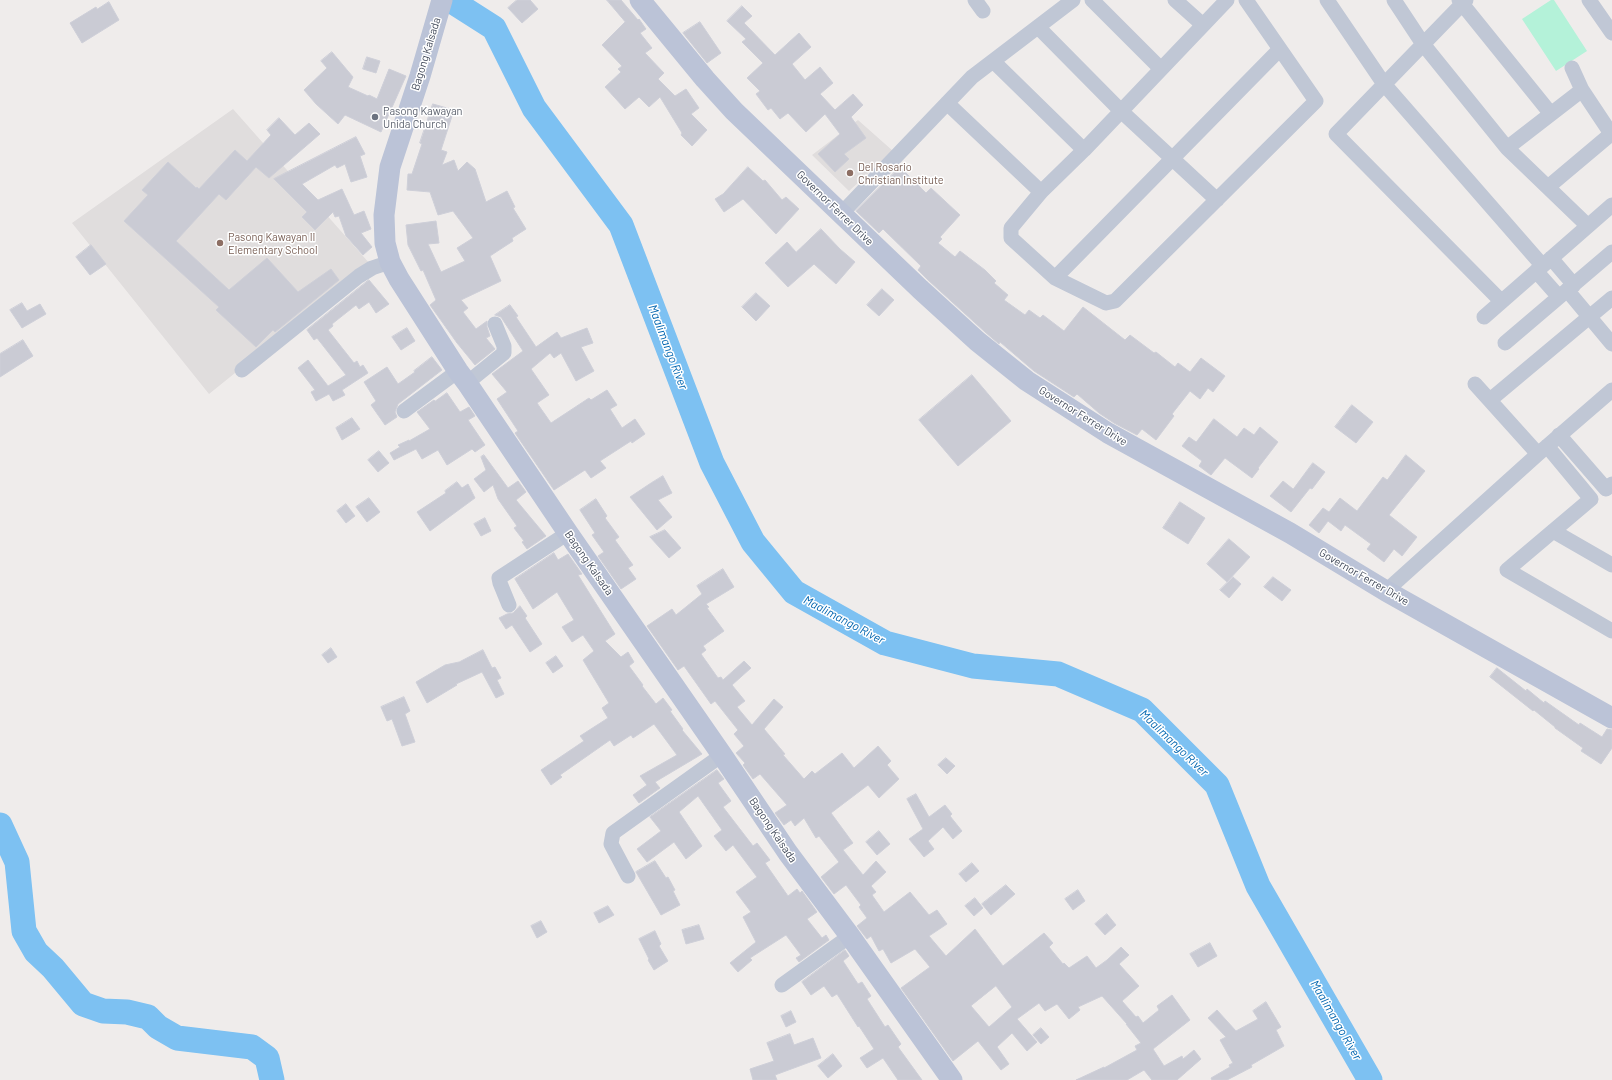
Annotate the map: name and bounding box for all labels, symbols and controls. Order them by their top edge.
street label: Bagong Kalsada [409,16,443,92]
place label: Pasong Kawayan Unida Church [383,104,463,130]
marker: Pasong Kawayan Unida Church [370,112,380,122]
place label: Del Rosario Christian Institute [858,160,944,186]
street label: Governor Ferrer Drive [794,168,876,248]
marker: Del Rosario Christian Institute [845,168,855,178]
place label: Pasong Kawayan II Elementary School [228,230,318,256]
marker: Pasong Kawayan II Elementary School [215,238,225,248]
water label: Maalimango River [645,303,691,391]
street label: Governor Ferrer Drive [1036,383,1130,449]
street label: Bagong Kalsada [562,528,616,598]
street label: Governor Ferrer Drive [1317,546,1411,608]
water label: Maalimango River [801,593,887,647]
water label: Maalimango River [1137,707,1211,779]
street label: Bagong Kalsada [746,795,800,865]
water label: Maalimango River [1307,978,1365,1062]

